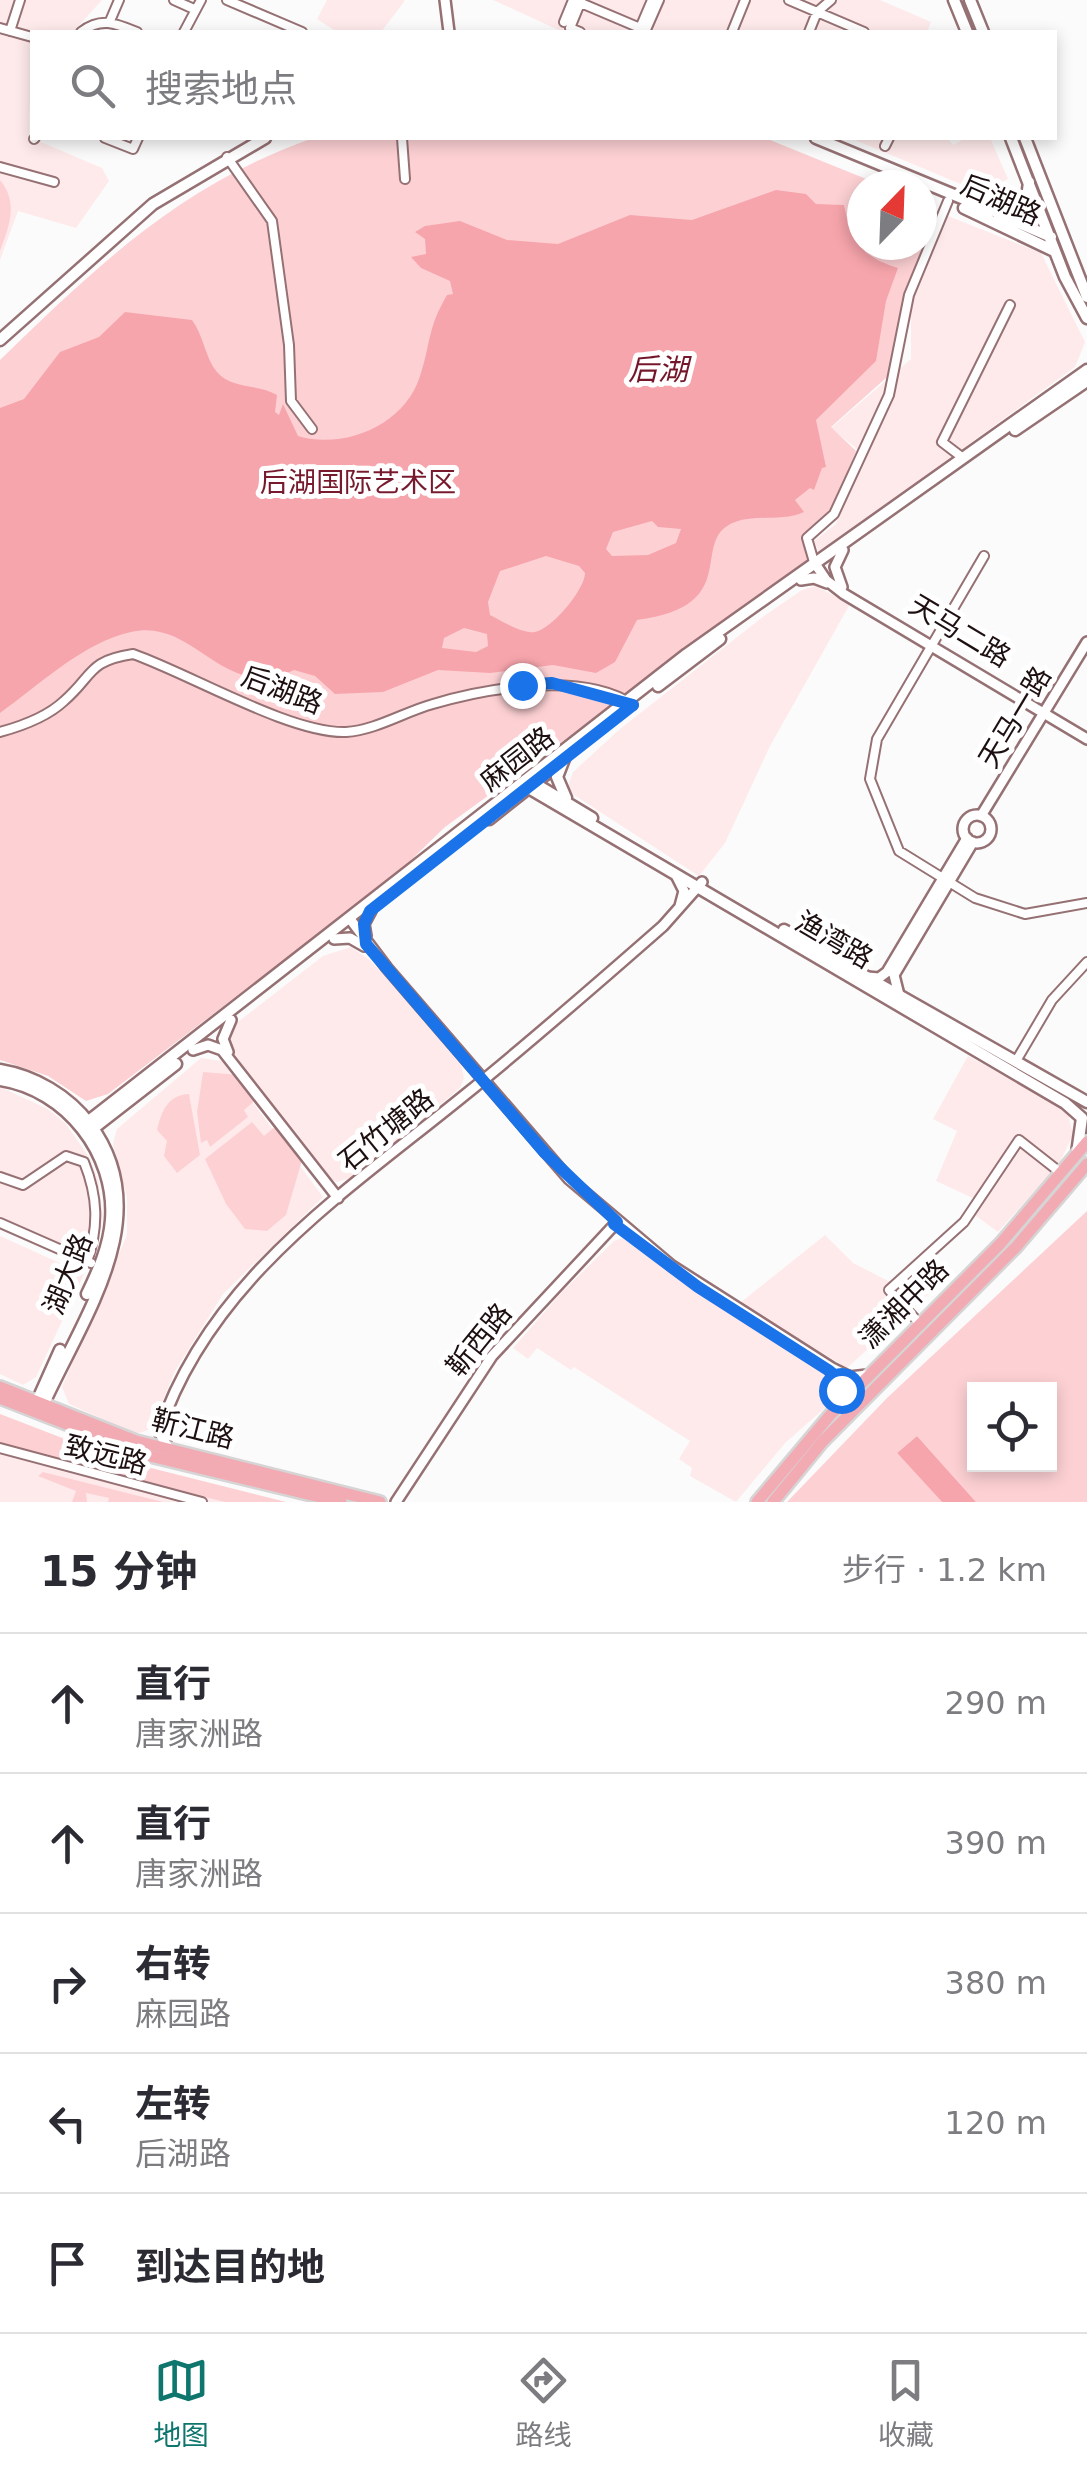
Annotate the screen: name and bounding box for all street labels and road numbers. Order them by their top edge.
street label: 后湖路 [956,168,1046,232]
street label: 天马二路 [903,588,1017,674]
street label: 后湖路 [237,660,327,720]
street label: 天马一路 [972,660,1058,774]
street label: 麻园路 [474,720,560,798]
street label: 渔湾路 [789,905,879,975]
street label: 石竹塘路 [332,1082,440,1178]
street label: 湖大路 [37,1229,99,1319]
street label: 潇湘中路 [853,1253,955,1355]
street label: 靳西路 [440,1297,518,1383]
street label: 靳江路 [148,1403,238,1455]
street label: 致远路 [61,1429,151,1481]

